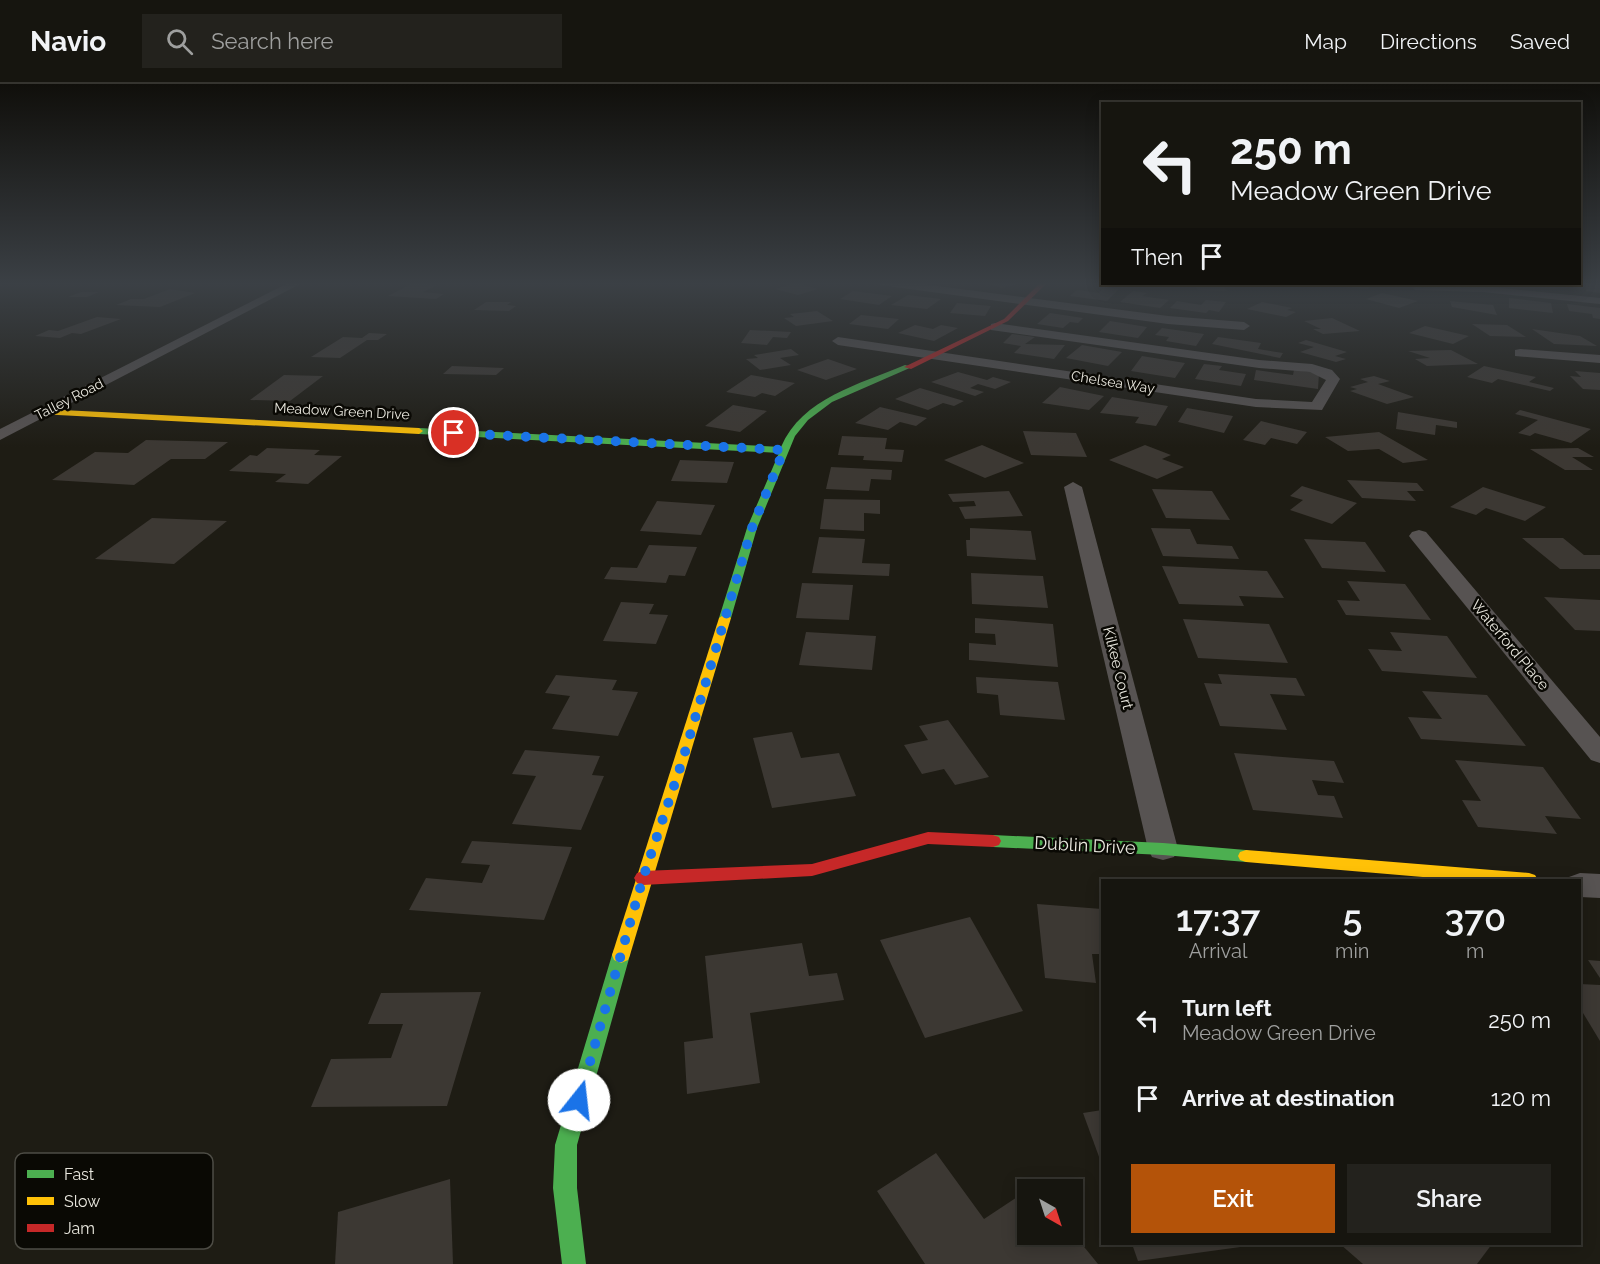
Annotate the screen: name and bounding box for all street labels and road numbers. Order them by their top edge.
street label: Chelsea Way [1070,367,1156,397]
street label: Talley Road [32,375,106,423]
street label: Meadow Green Drive [274,399,410,423]
street label: Waterford Place [1467,596,1553,694]
street label: Kilkee Court [1099,625,1137,711]
street label: Dublin Drive [1034,832,1137,858]

